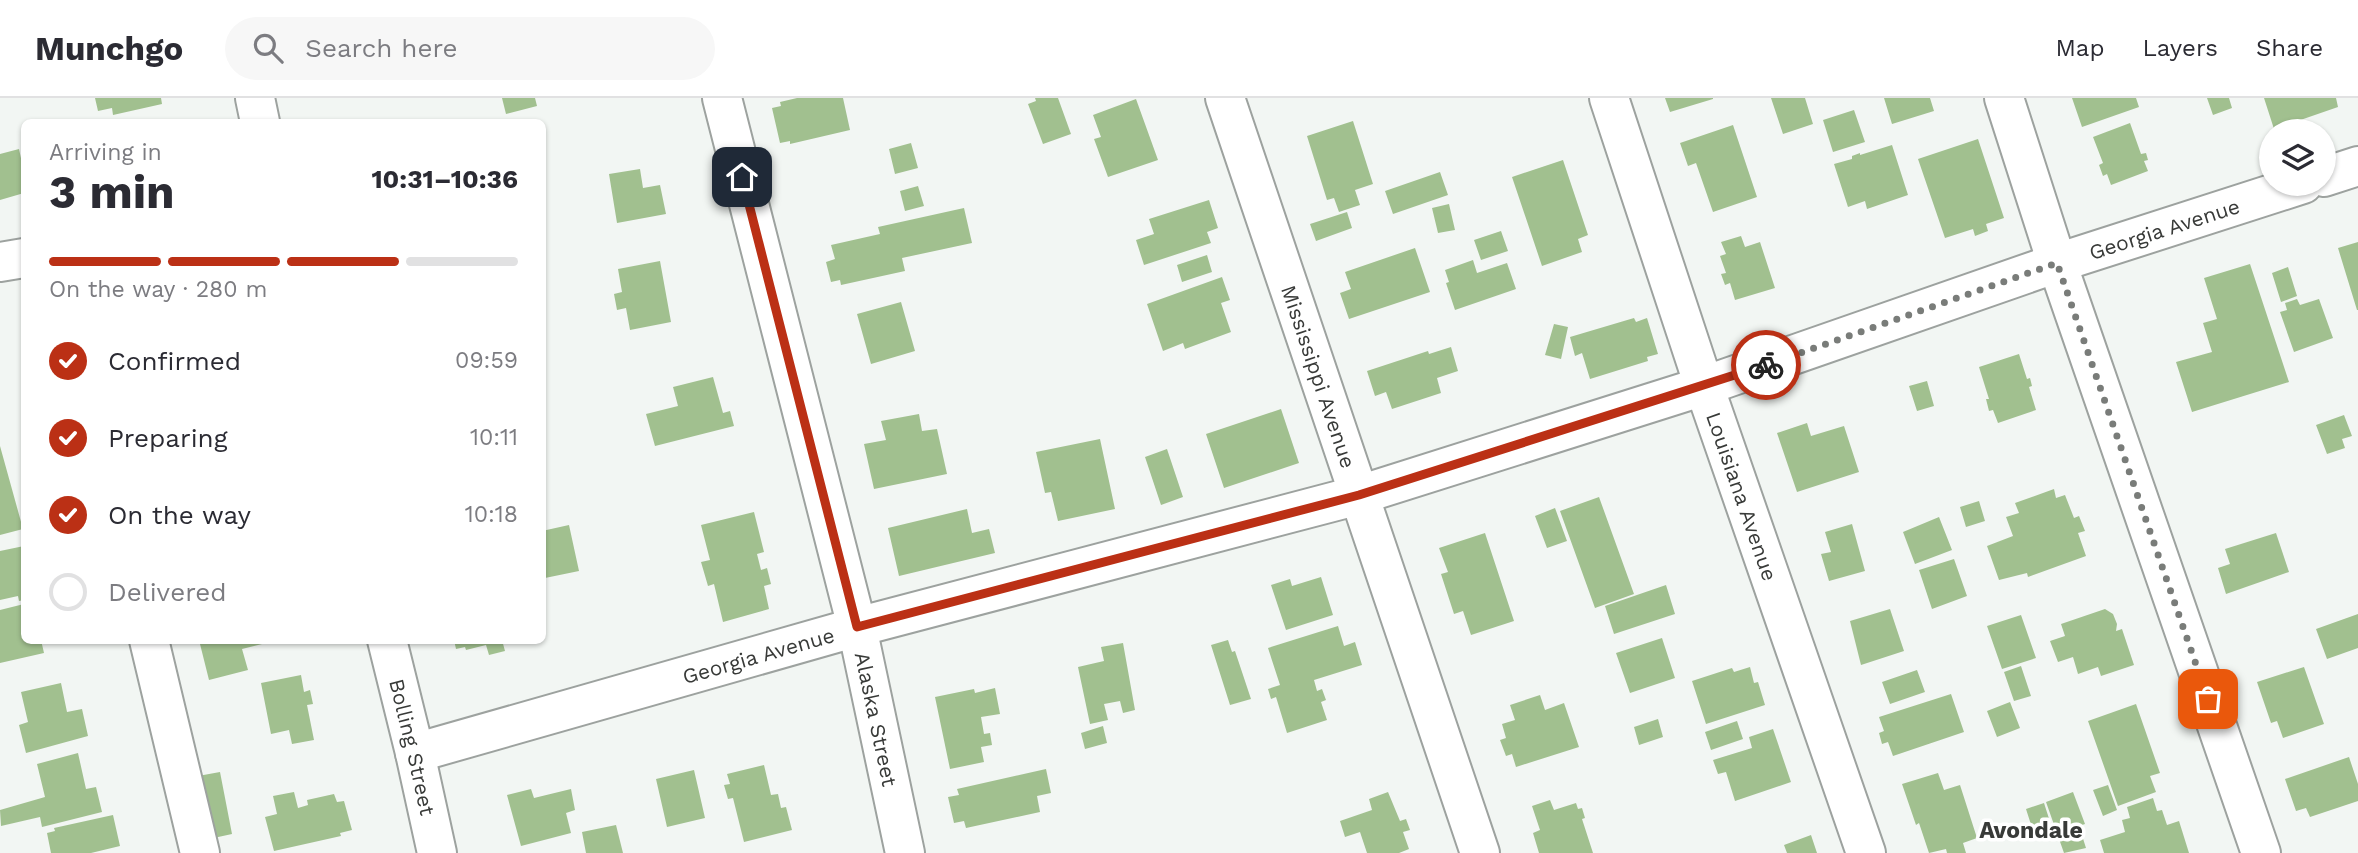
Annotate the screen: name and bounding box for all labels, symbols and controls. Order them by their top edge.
search box [225,17,715,80]
text: Munchgo [35,29,183,68]
icon: search [249,29,287,67]
text: Search here [305,33,458,63]
text: Map [2056,34,2104,62]
text: Layers [2142,34,2218,62]
text: Share [2256,34,2323,62]
map controls [2259,119,2336,196]
button: layers [2259,119,2336,196]
text: Arriving in [49,139,162,166]
pin [712,147,772,207]
icon: home [723,158,761,196]
text: 10:31–10:36 [371,164,518,194]
text: 3 min [49,165,175,219]
street label: Georgia Avenue [2086,193,2243,264]
text: On the way · 280 m [49,276,267,303]
street label: Mississippi Avenue [1277,282,1362,471]
courier [1731,330,1801,400]
icon: check [49,342,87,380]
text: Confirmed [108,346,241,376]
icon: bike [1747,346,1785,384]
text: 09:59 [455,347,518,374]
street label: Louisiana Avenue [1701,409,1783,584]
icon: check [49,419,87,457]
text: Preparing [108,423,228,453]
text: 10:11 [470,424,518,451]
icon: check [49,496,87,534]
text: On the way [108,500,251,530]
text: 10:18 [465,501,518,528]
text: Delivered [108,577,227,607]
street label: Georgia Avenue [679,622,837,689]
street label: Alaska Street [850,649,903,789]
pin [2178,669,2238,729]
street label: Bolling Street [385,676,441,818]
icon: bag [2189,680,2227,718]
district label: Avondale [1979,817,2083,844]

